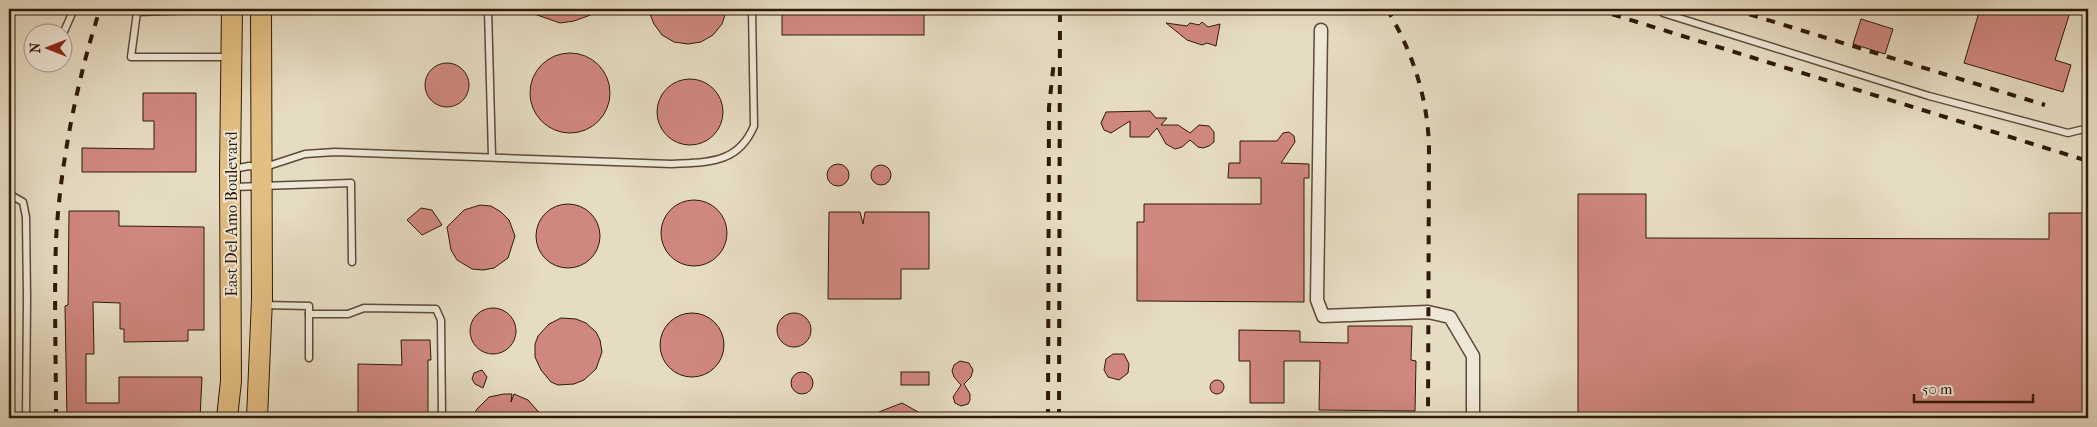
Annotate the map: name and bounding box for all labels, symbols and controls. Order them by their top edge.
north arrow [22,22,72,72]
text: N [27,42,44,53]
street label: East Del Amo Boulevard [222,131,241,297]
scale bar [1914,372,2033,404]
text: 50 m [1922,380,1953,398]

